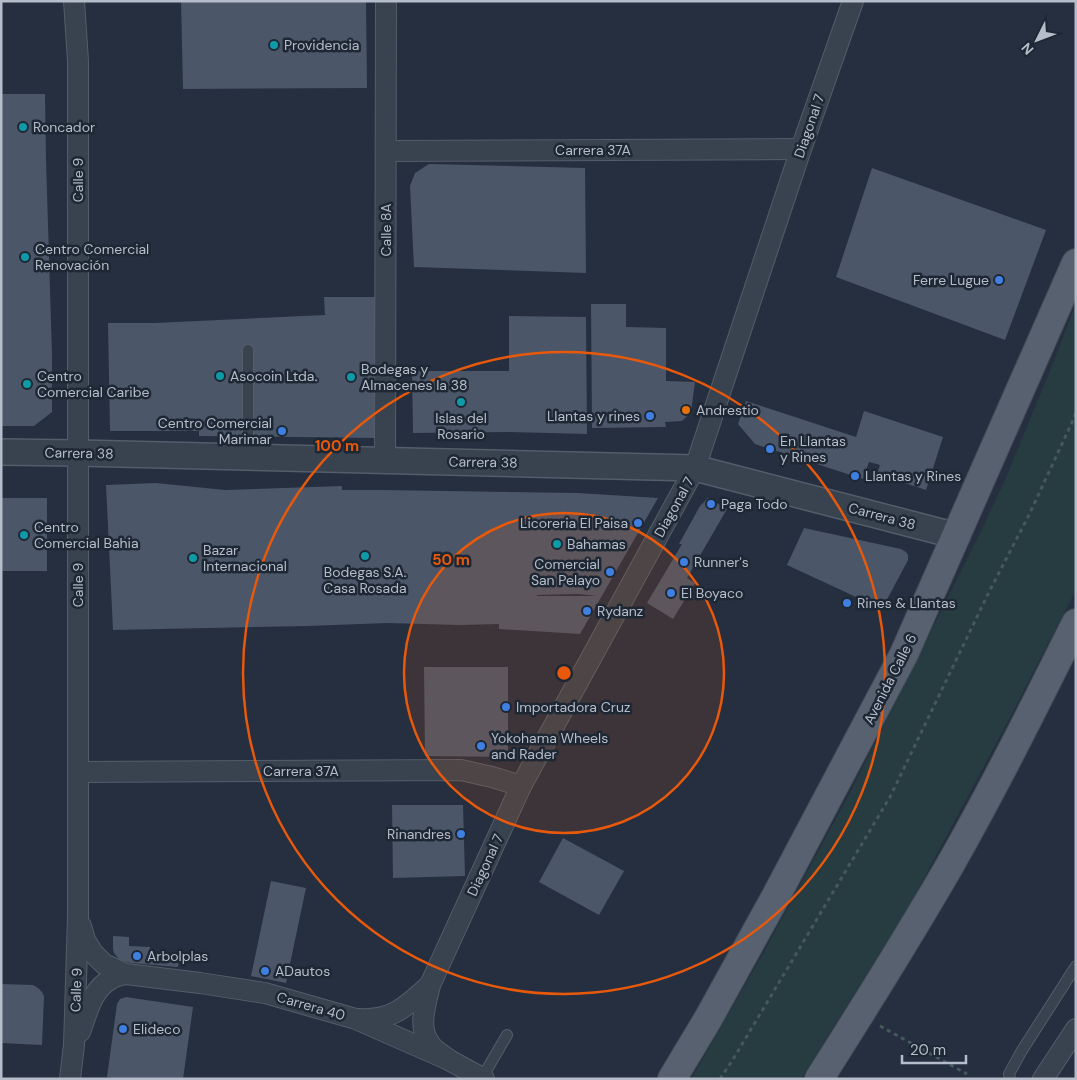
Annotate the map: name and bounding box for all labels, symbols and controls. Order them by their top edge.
north arrow [1012,15,1062,65]
place label: Providencia [284,36,359,54]
marker: Providencia [268,39,280,51]
text: N [1017,39,1037,59]
street label: Diagonal 7 [790,92,828,160]
place label: Roncador [33,118,95,136]
marker: Roncador [17,121,29,133]
street label: Carrera 37A [555,141,631,159]
street label: Calle 9 [69,158,87,202]
street label: Calle 8A [377,204,395,256]
place label: Centro Comercial Renovación [35,240,149,274]
marker: Centro Comercial Renovación [19,251,31,263]
place label: Ferre Lugue [913,271,989,289]
marker: Ferre Lugue [993,274,1005,286]
place label: Bodegas y Almacenes la 38 [361,360,467,394]
place label: Centro Comercial Caribe [37,367,149,401]
place label: Asocoin Ltda. [230,367,317,385]
marker: Asocoin Ltda. [214,370,226,382]
marker: Bodegas y Almacenes la 38 [345,371,357,383]
marker: Centro Comercial Caribe [21,378,33,390]
marker: Islas del Rosario [455,396,467,408]
place label: Andrestio [696,401,759,419]
marker: Andrestio [680,404,692,416]
place label: Llantas y rines [547,407,640,425]
place label: Islas del Rosario [435,409,487,443]
marker: Llantas y rines [644,410,656,422]
place label: Centro Comercial Marimar [158,414,272,448]
marker: Centro Comercial Marimar [276,425,288,437]
place label: En Llantas y Rines [780,432,846,466]
text: 100 m [315,436,359,456]
street label: Carrera 38 [44,443,114,463]
marker: En Llantas y Rines [764,443,776,455]
street label: Carrera 38 [448,452,518,472]
place label: Llantas y Rines [865,467,961,485]
marker: Llantas y Rines [849,470,861,482]
street label: Diagonal 7 [650,474,698,540]
place label: Paga Todo [721,495,788,513]
marker: Paga Todo [705,498,717,510]
street label: Carrera 38 [846,498,918,534]
place label: Licoreria El Paisa [520,514,628,532]
marker: Licoreria El Paisa [632,517,644,529]
place label: Centro Comercial Bahia [34,518,139,552]
marker: Centro Comercial Bahia [18,529,30,541]
place label: Bahamas [567,535,626,553]
marker: Bahamas [551,538,563,550]
place label: Bazar Internacional [203,541,287,575]
marker: Bodegas S.A. Casa Rosada [359,550,371,562]
text: 50 m [432,550,470,570]
marker: Bazar Internacional [187,552,199,564]
place label: Runner's [694,553,749,571]
place label: Comercial San Pelayo [531,555,600,589]
marker: Runner's [678,556,690,568]
street label: Calle 9 [69,563,87,607]
place label: Bodegas S.A. Casa Rosada [323,563,407,597]
marker: Comercial San Pelayo [604,566,616,578]
place label: El Boyaco [681,584,743,602]
marker: El Boyaco [665,587,677,599]
place label: Rines & Llantas [857,594,956,612]
marker: Rines & Llantas [841,597,853,609]
place label: Rydanz [597,602,643,620]
marker: Rydanz [581,605,593,617]
street label: Avenida Calle 6 [859,631,921,727]
centre of rings [555,664,573,682]
place label: Importadora Cruz [516,698,630,716]
marker: Importadora Cruz [500,701,512,713]
place label: Yokohama Wheels and Rader [491,729,608,763]
marker: Yokohama Wheels and Rader [475,740,487,752]
street label: Carrera 37A [263,762,339,780]
place label: Rinandres [387,825,451,843]
marker: Rinandres [455,828,467,840]
street label: Diagonal 7 [463,831,507,899]
place label: Arbolplas [147,947,208,965]
marker: Arbolplas [131,950,143,962]
place label: ADautos [275,962,330,980]
marker: ADautos [259,965,271,977]
street label: Calle 9 [66,967,86,1012]
street label: Carrera 40 [275,988,347,1024]
place label: Elideco [133,1020,180,1038]
marker: Elideco [117,1023,129,1035]
scale bar [902,1032,966,1064]
text: 20 m [910,1040,946,1060]

